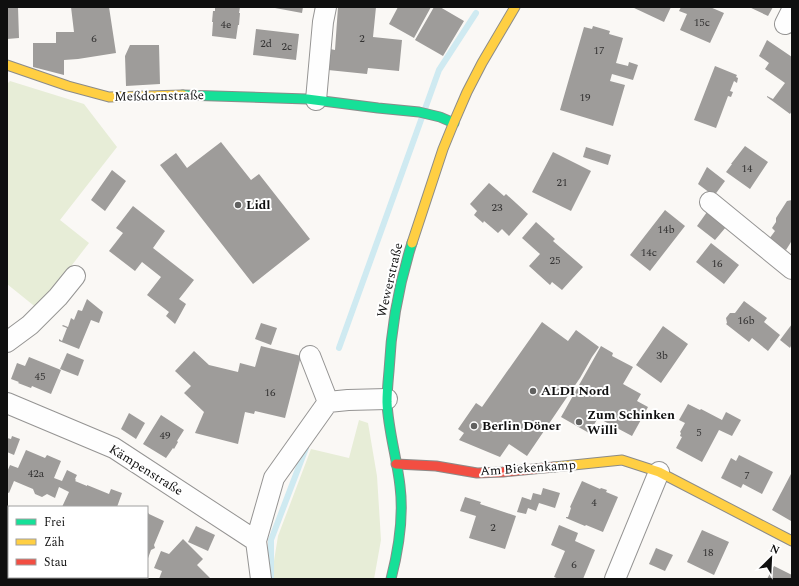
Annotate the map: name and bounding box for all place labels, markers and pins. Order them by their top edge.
place label: Lidl [246,195,271,215]
marker: Lidl [233,200,243,210]
place label: ALDI Nord [541,381,610,401]
marker: ALDI Nord [528,386,538,396]
place label: Zum Schinken Willi [587,405,675,440]
place label: Berlin Döner [482,416,561,436]
marker: Zum Schinken Willi [574,417,584,427]
marker: Berlin Döner [469,421,479,431]

